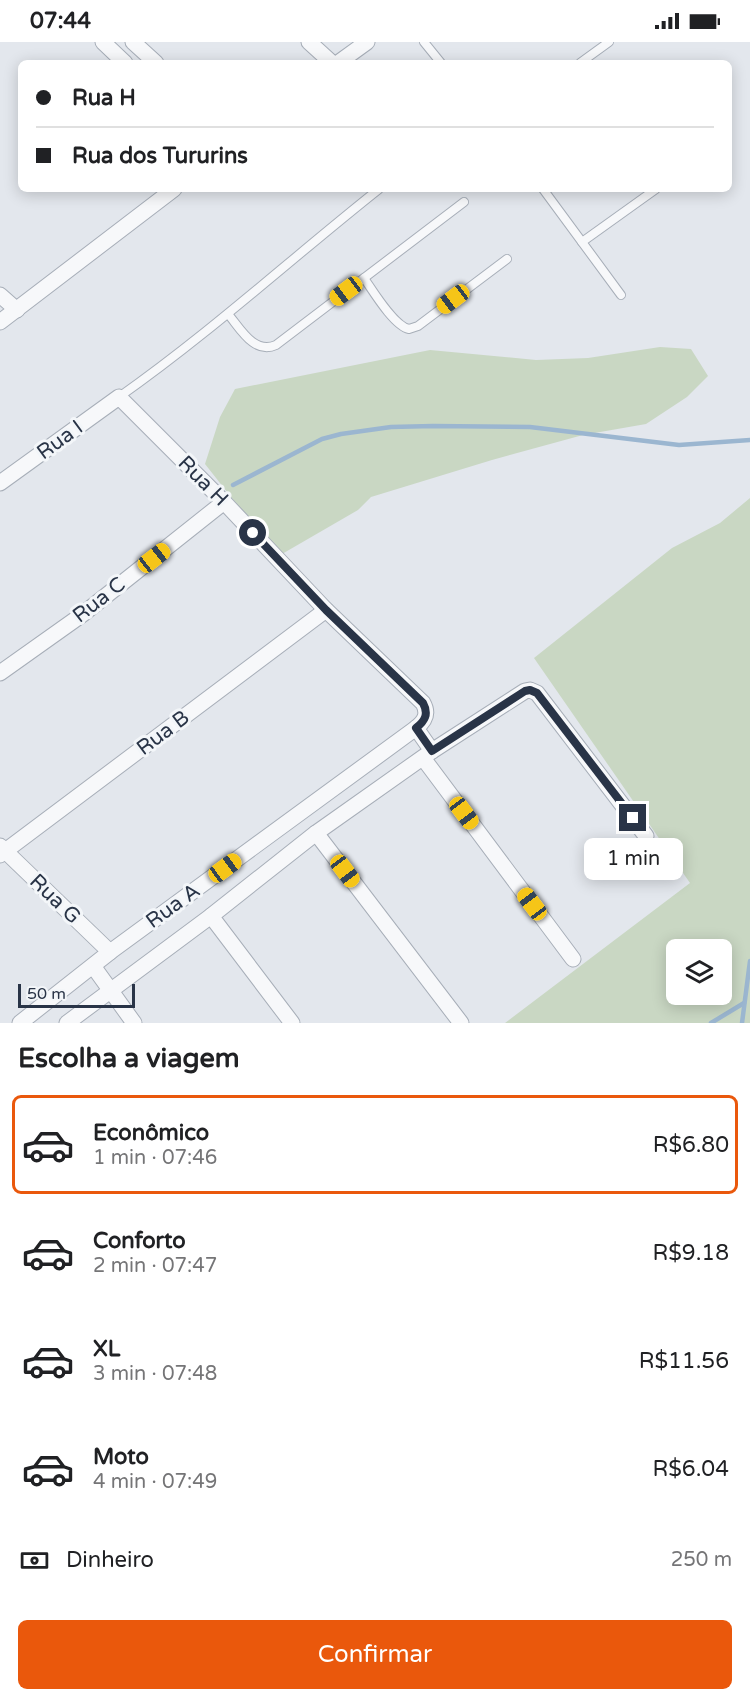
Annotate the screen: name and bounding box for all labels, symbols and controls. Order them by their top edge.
text: 07:44 [30,8,91,34]
text: Rua H [72,85,136,111]
text: Rua dos Tururins [72,143,248,169]
car [326,273,366,309]
car [433,281,473,317]
street label: Rua I [32,415,88,465]
street label: Rua H [173,451,233,511]
route start [239,519,266,546]
car [134,540,174,576]
street label: Rua C [68,572,130,628]
street label: Rua B [132,705,194,761]
car [446,793,482,833]
route end [619,804,646,831]
callout: 1 min [584,839,682,881]
text: 1 min [607,847,660,871]
car [205,850,245,886]
car [327,851,363,891]
street label: Rua G [24,869,86,929]
street label: Rua A [141,878,205,934]
car [514,884,550,924]
map controls [666,939,732,1005]
button: layers [666,939,732,1005]
scale bar [18,981,135,1008]
text: 50 m [27,984,66,1004]
text: Escolha a viagem [18,1042,240,1075]
icon: car [21,1118,75,1172]
text: Econômico [93,1120,209,1146]
text: R$6.80 [653,1132,729,1158]
text: 1 min · 07:46 [93,1146,217,1170]
icon: car [21,1226,75,1280]
text: Conforto [93,1228,186,1254]
text: R$9.18 [653,1240,729,1266]
text: 2 min · 07:47 [93,1254,217,1278]
icon: car [21,1334,75,1388]
text: XL [93,1336,120,1362]
text: R$11.56 [639,1348,729,1374]
text: 3 min · 07:48 [93,1362,217,1386]
icon: car [21,1442,75,1496]
text: Moto [93,1444,149,1470]
text: R$6.04 [653,1456,729,1482]
text: 4 min · 07:49 [93,1470,217,1494]
icon: cash [18,1544,51,1577]
text: Dinheiro [66,1547,154,1573]
text: 250 m [671,1548,732,1572]
button: Confirmar [18,1620,732,1689]

